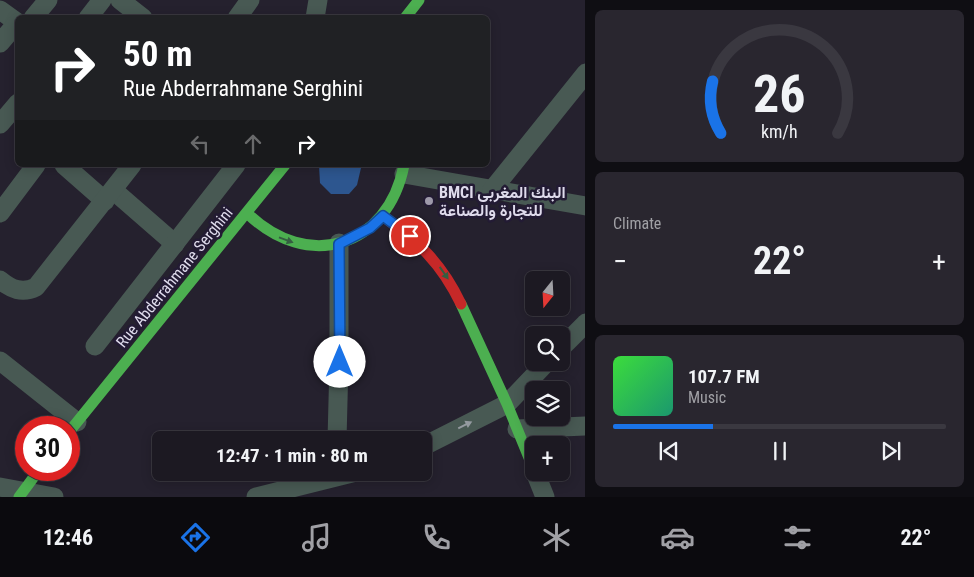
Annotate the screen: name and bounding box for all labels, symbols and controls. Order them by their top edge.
text: 50 m [123,34,192,75]
icon: right [40,35,105,100]
text: 26 [753,64,806,125]
text: Rue Abderrahmane Serghini [123,76,363,101]
text: km/h [761,121,798,142]
icon: left [186,130,214,158]
icon: ahead [239,130,267,158]
icon: right [292,130,320,158]
place label: BMCI البنك المغربي للتجارة والصناعة [439,183,566,221]
marker: BMCI البنك المغربي للتجارة والصناعة [423,195,435,207]
street label: Rue Abderrahmane Serghini [112,203,237,351]
text: Climate [613,214,661,233]
pin [389,215,431,257]
icon: arrive [396,222,424,250]
one-way arrow [279,236,294,244]
text: 22° [753,239,806,283]
text: − [613,245,627,278]
text: + [932,245,946,278]
one-way arrow [439,266,449,280]
north arrow [525,271,570,316]
map controls [525,271,570,481]
button: search [525,326,570,371]
position arrow [313,335,365,387]
text: 107.7 FM [688,365,760,388]
button: layers [525,381,570,426]
text: Music [688,388,726,407]
speed limit sign: 30 [15,416,80,481]
one-way arrow [458,421,472,429]
button: + [525,436,570,481]
icon: previous [655,437,683,465]
icon: pause [766,437,794,465]
icon: next [877,437,905,465]
text: 12:47 · 1 min · 80 m [216,444,368,467]
icon: directions [178,520,213,555]
icon: music [299,520,334,555]
icon: phone [419,520,454,555]
icon: climate [539,520,574,555]
icon: car [660,520,695,555]
icon: filters [780,520,815,555]
text: 12:46 [43,525,93,550]
text: 22° [900,525,931,550]

